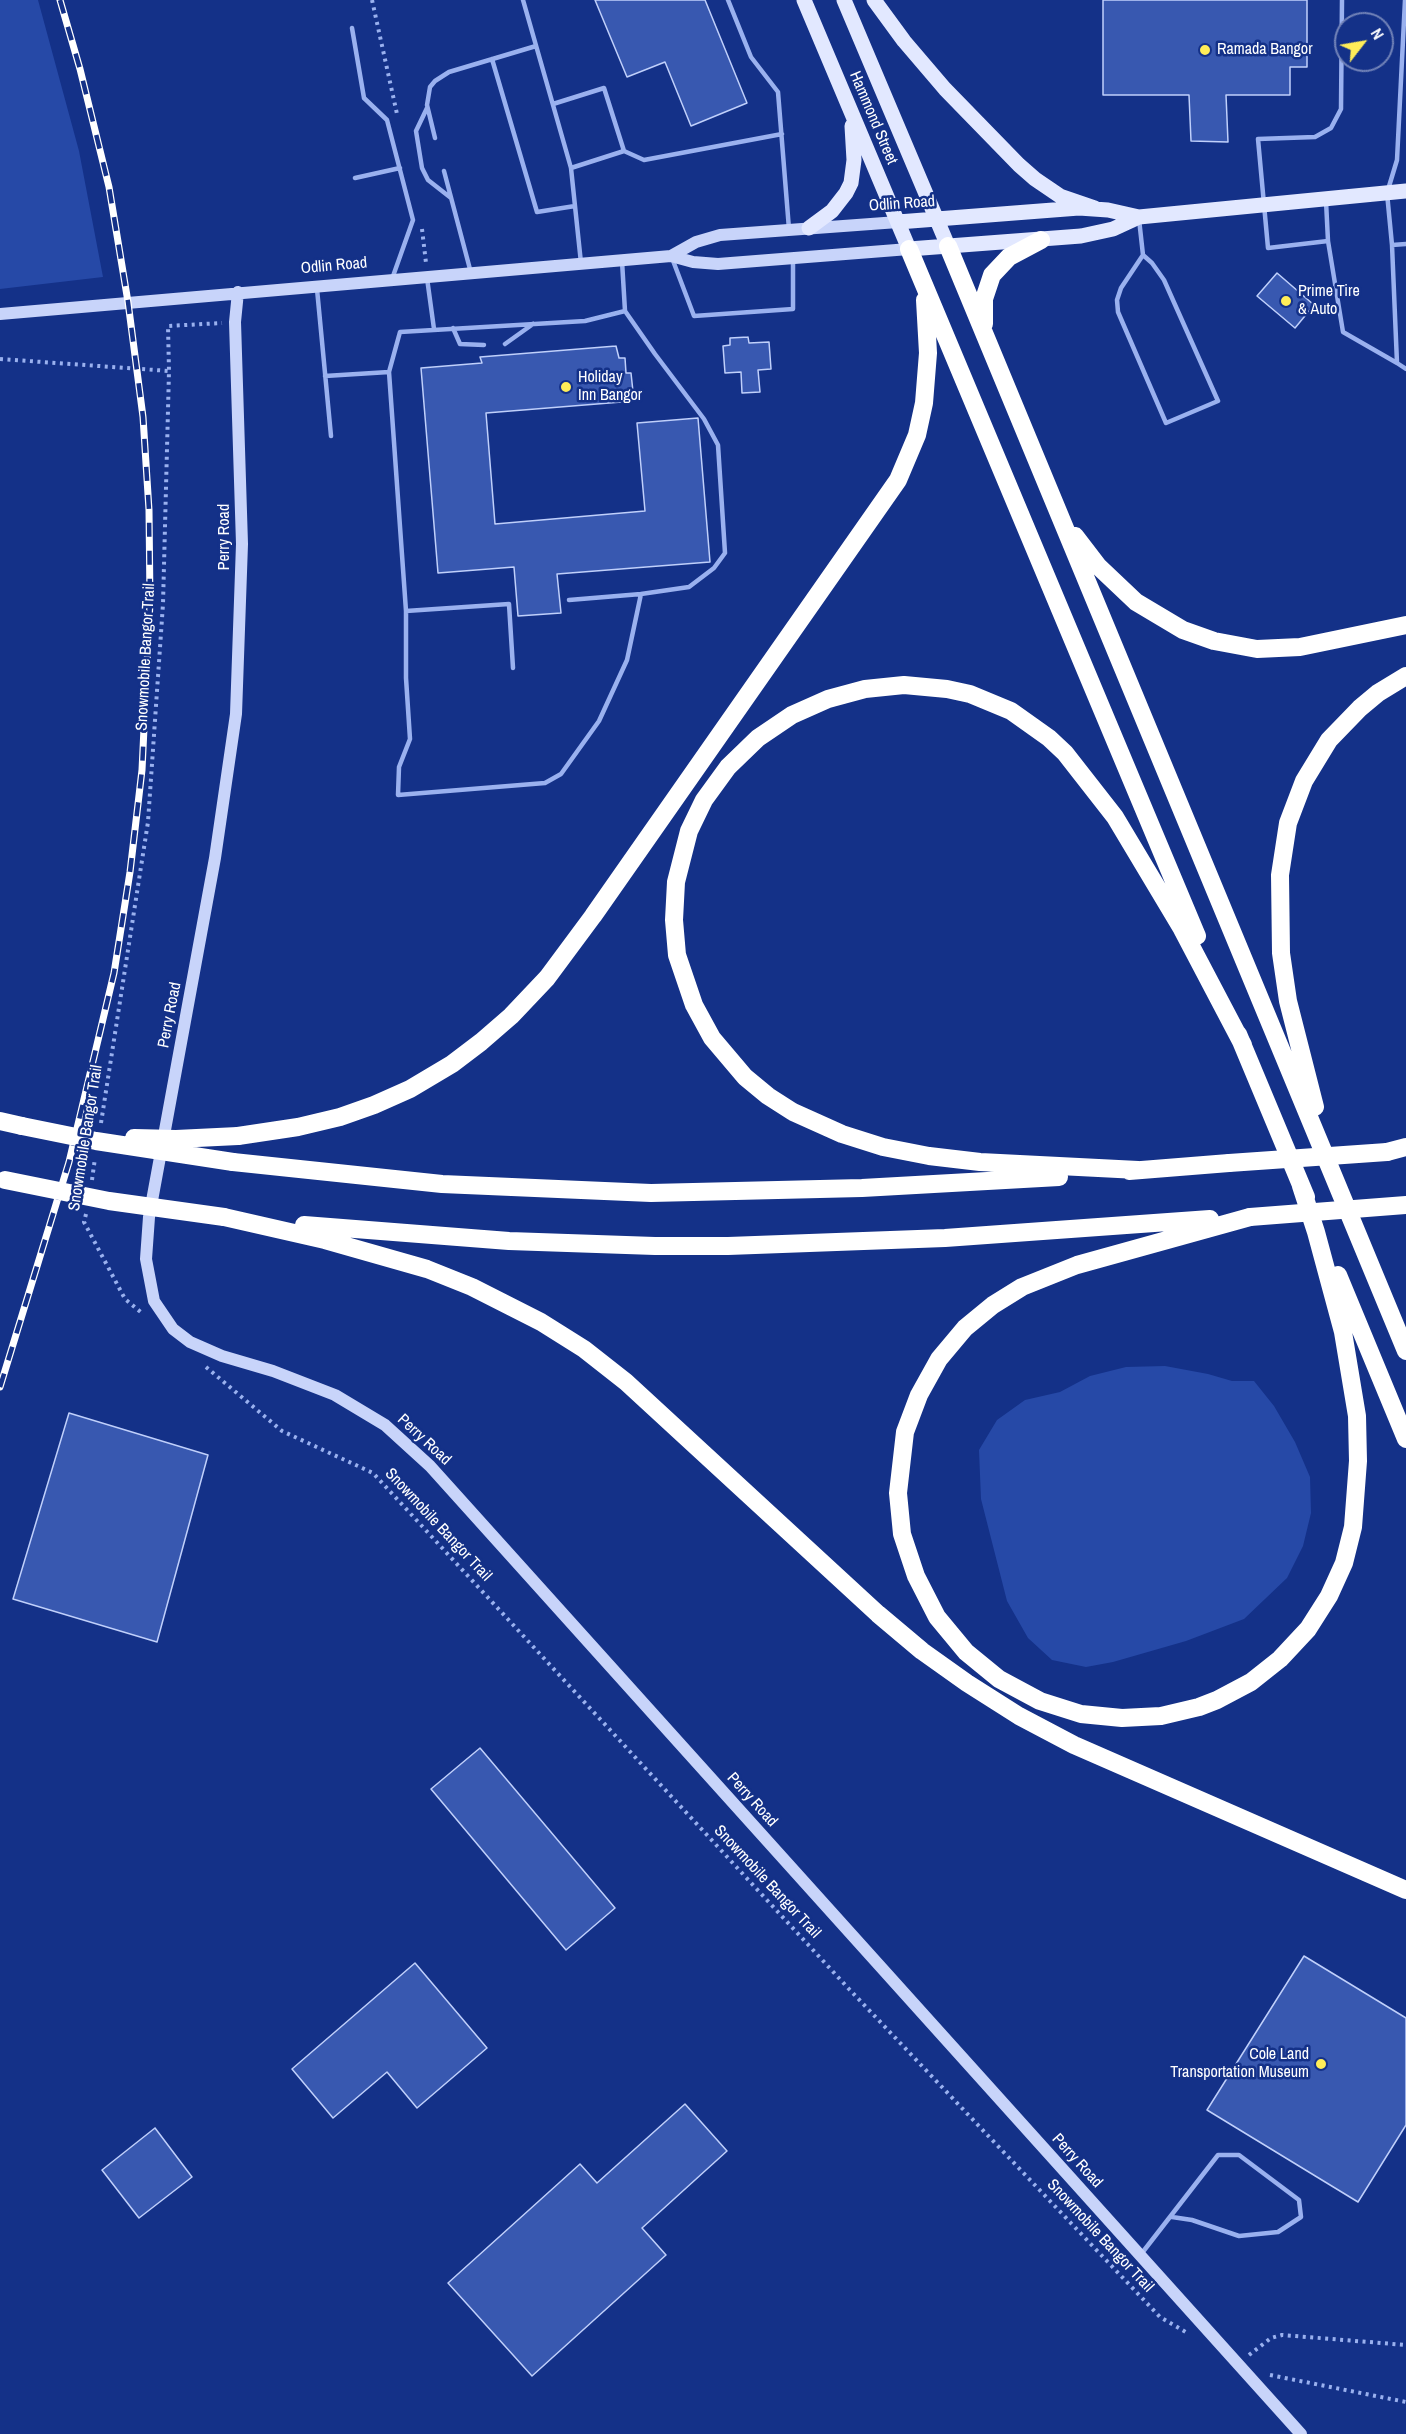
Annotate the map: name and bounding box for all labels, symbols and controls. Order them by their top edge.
north arrow [1334,12,1394,72]
text: N [1366,24,1390,43]
place label: Ramada Bangor [1217,40,1313,60]
marker: Ramada Bangor [1198,43,1212,57]
street label: Hammond Street [845,69,901,167]
street label: Odlin Road [868,192,936,216]
street label: Odlin Road [300,254,368,278]
place label: Prime Tire & Auto [1298,282,1360,320]
marker: Prime Tire & Auto [1279,294,1293,308]
place label: Holiday Inn Bangor [578,368,642,406]
marker: Holiday Inn Bangor [559,380,573,394]
street label: Perry Road [215,504,235,570]
street label: Snowmobile Bangor Trail [133,583,159,731]
street label: Perry Road [154,981,186,1049]
street label: Snowmobile Bangor Trail [65,1064,107,1212]
street label: Perry Road [393,1410,455,1470]
street label: Snowmobile Bangor Trail [381,1464,495,1586]
street label: Perry Road [723,1769,781,1831]
street label: Snowmobile Bangor Trail [710,1821,824,1943]
place label: Cole Land Transportation Museum [1170,2045,1309,2083]
marker: Cole Land Transportation Museum [1314,2057,1328,2071]
street label: Perry Road [1048,2130,1106,2192]
street label: Snowmobile Bangor Trail [1043,2175,1157,2297]

